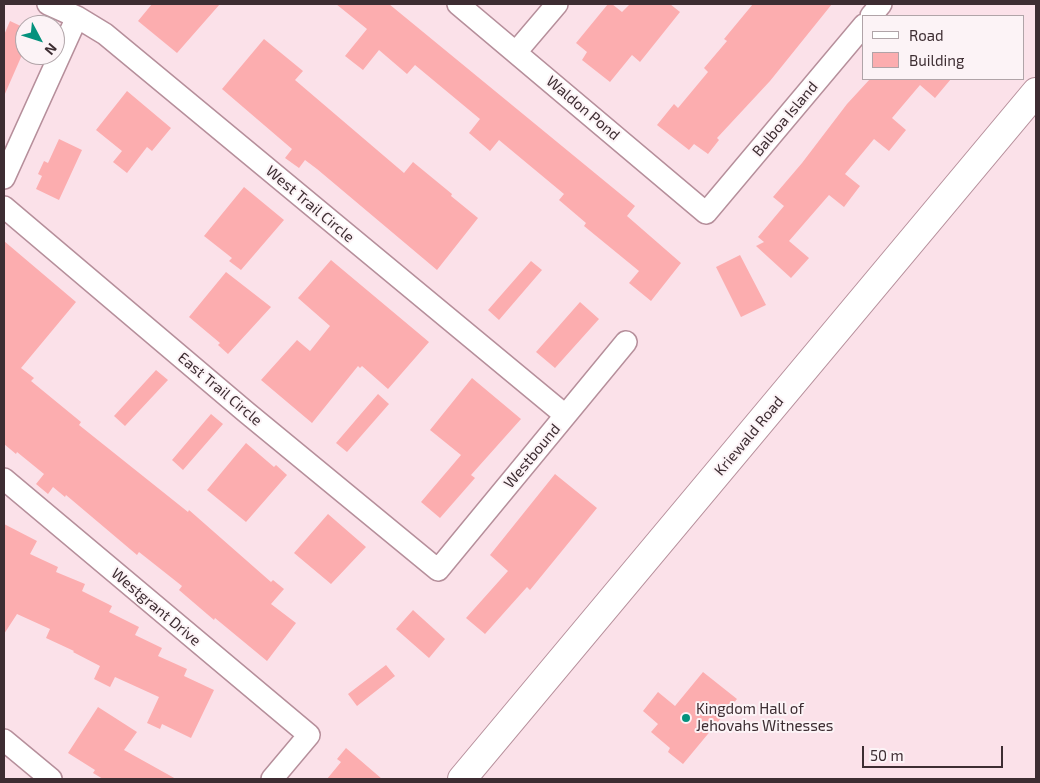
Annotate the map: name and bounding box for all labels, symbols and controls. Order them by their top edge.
north arrow [15,15,65,65]
legend [862,15,1025,80]
text: Road [909,26,944,44]
text: N [41,40,61,59]
text: Building [909,51,964,69]
street label: Waldon Pond [543,72,623,144]
street label: Balboa Island [748,78,822,160]
street label: West Trail Circle [262,162,358,246]
street label: East Trail Circle [174,349,266,429]
street label: Kriewald Road [711,393,787,479]
street label: Westbound [500,420,564,492]
street label: Westgrant Drive [108,564,204,650]
place label: Kingdom Hall of Jehovahs Witnesses [696,700,833,735]
marker: Kingdom Hall of Jehovahs Witnesses [680,712,692,724]
scale bar [865,736,1006,768]
text: 50 m [870,746,904,764]

